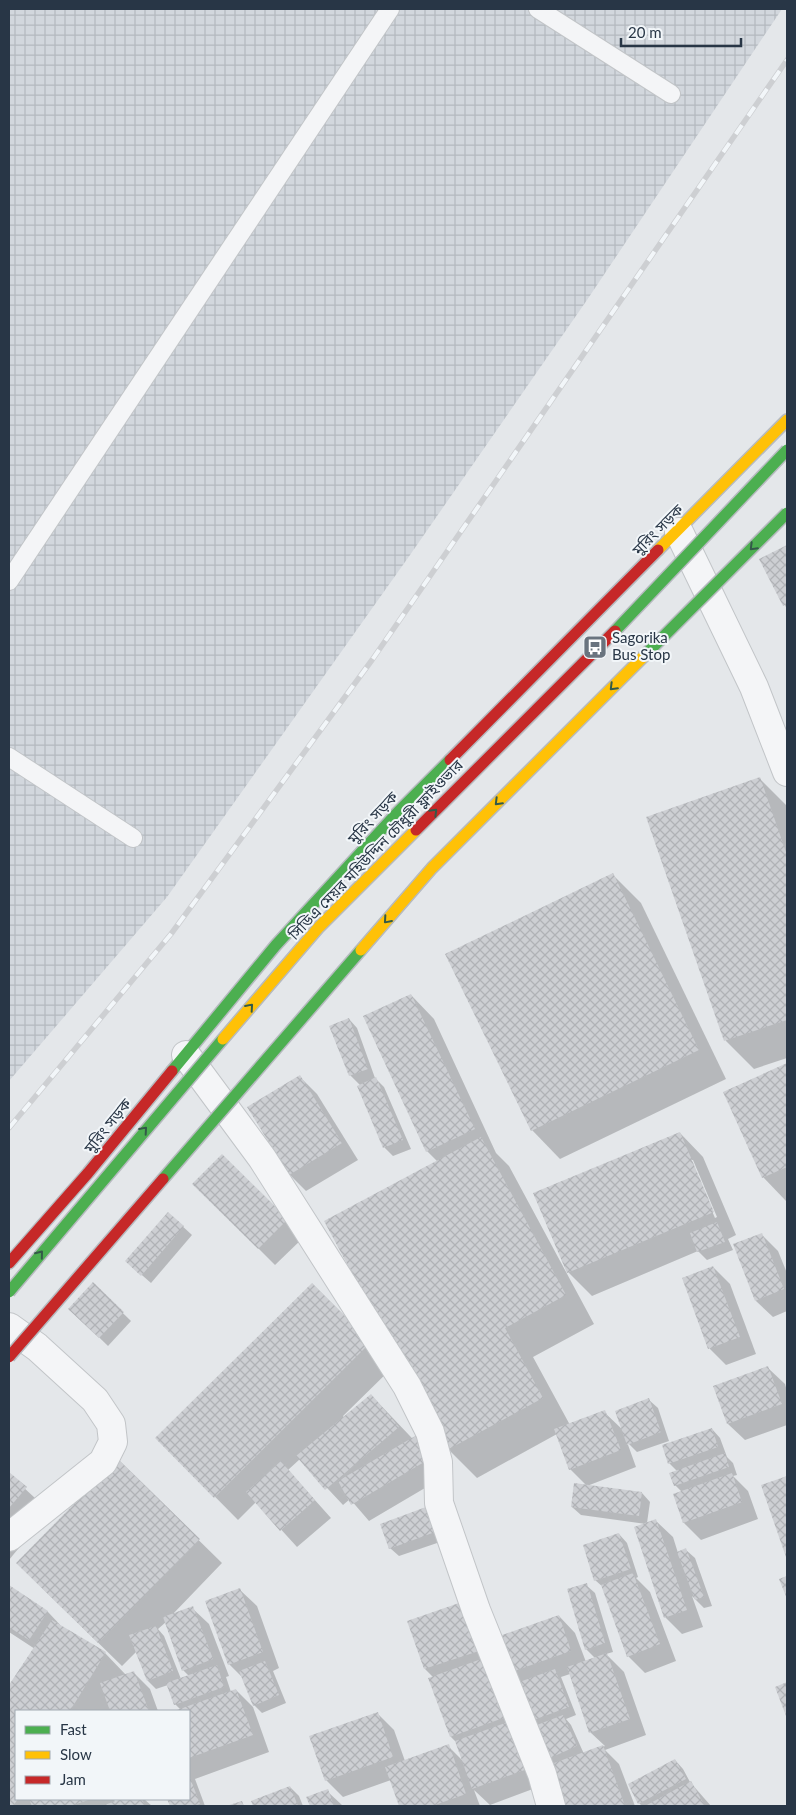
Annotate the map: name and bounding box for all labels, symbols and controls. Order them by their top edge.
scale bar [621,15,741,47]
text: 20 m [628,23,662,41]
street label: মুরিং সড়ক [627,499,688,560]
one-way arrow [750,542,759,551]
place label: Sagorika Bus Stop [612,628,670,663]
bus stop icon: Sagorika Bus Stop [582,634,608,660]
one-way arrow [610,681,619,690]
street label: সিডিএ মেয়র মহিউদ্দিন চৌধুরী ফ্লাইওভার [284,755,468,944]
street label: মুরিং সড়ক [343,787,402,849]
one-way arrow [495,796,504,805]
one-way arrow [428,809,437,818]
one-way arrow [384,915,393,924]
one-way arrow [245,1004,253,1013]
street label: মুরিং সড়ক [79,1094,136,1158]
one-way arrow [139,1127,148,1136]
one-way arrow [34,1251,43,1260]
legend [15,1710,190,1800]
text: Fast [60,1720,87,1738]
text: Slow [60,1745,92,1763]
text: Jam [60,1770,86,1788]

